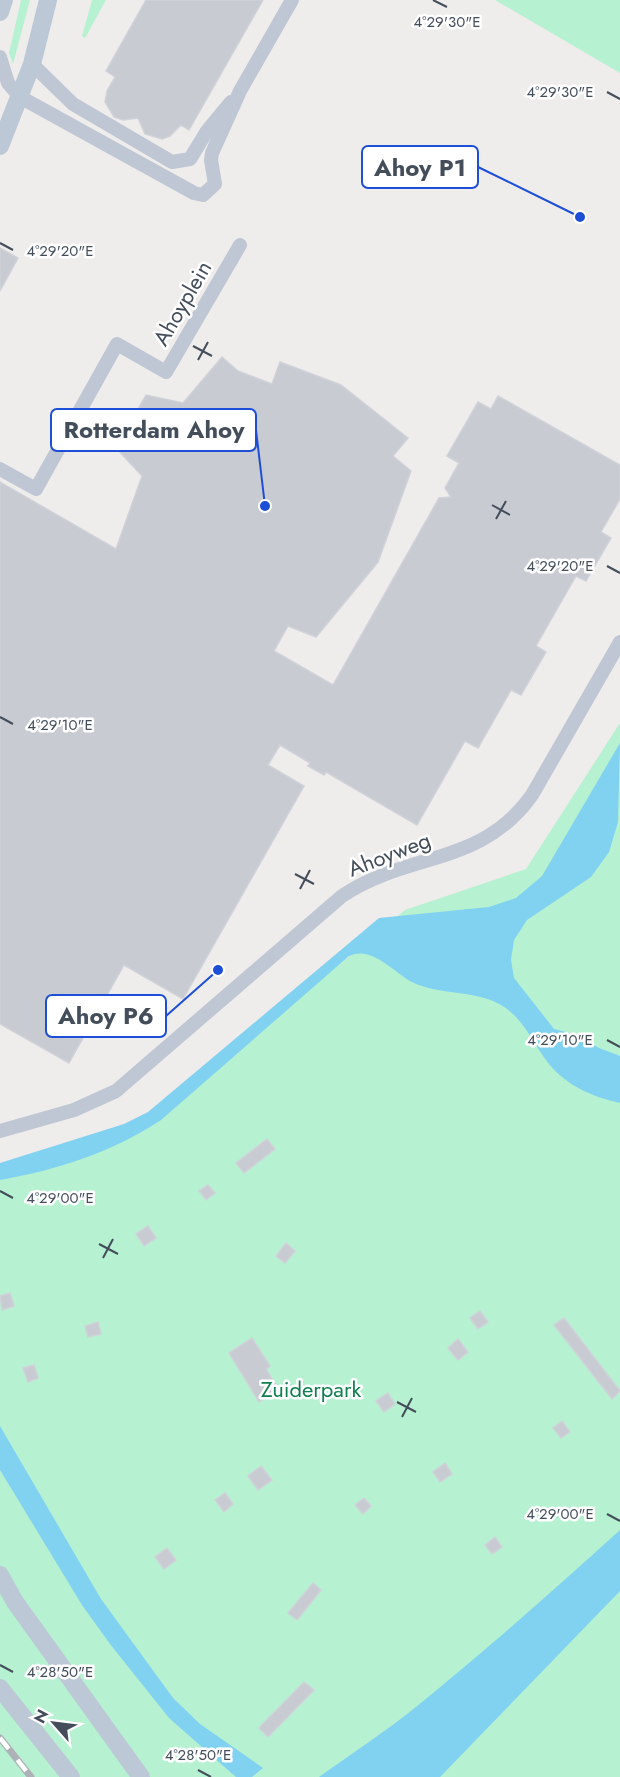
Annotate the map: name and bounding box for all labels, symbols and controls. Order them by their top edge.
text: 4°29'30"E [414,11,480,33]
text: 4°29'30"E [527,81,593,103]
callout: Ahoy P1 [362,146,478,188]
text: Ahoy P1 [373,150,466,185]
text: 4°29'20"E [26,240,94,262]
street label: Ahoyplein [145,254,219,352]
callout: Rotterdam Ahoy [51,409,256,451]
text: Rotterdam Ahoy [64,412,245,447]
text: 4°29'20"E [526,555,594,577]
text: 4°29'10"E [27,714,93,736]
street label: Ahoyweg [343,824,435,884]
callout: Ahoy P6 [46,995,166,1037]
text: Ahoy P6 [57,998,154,1033]
text: 4°29'10"E [527,1029,593,1051]
text: 4°29'00"E [26,1187,94,1209]
park label: Zuiderpark [261,1373,361,1405]
text: 4°29'00"E [526,1503,594,1525]
text: 4°28'50"E [27,1661,93,1683]
north arrow [24,1693,84,1753]
text: N [28,1705,54,1727]
text: 4°28'50"E [165,1744,231,1766]

